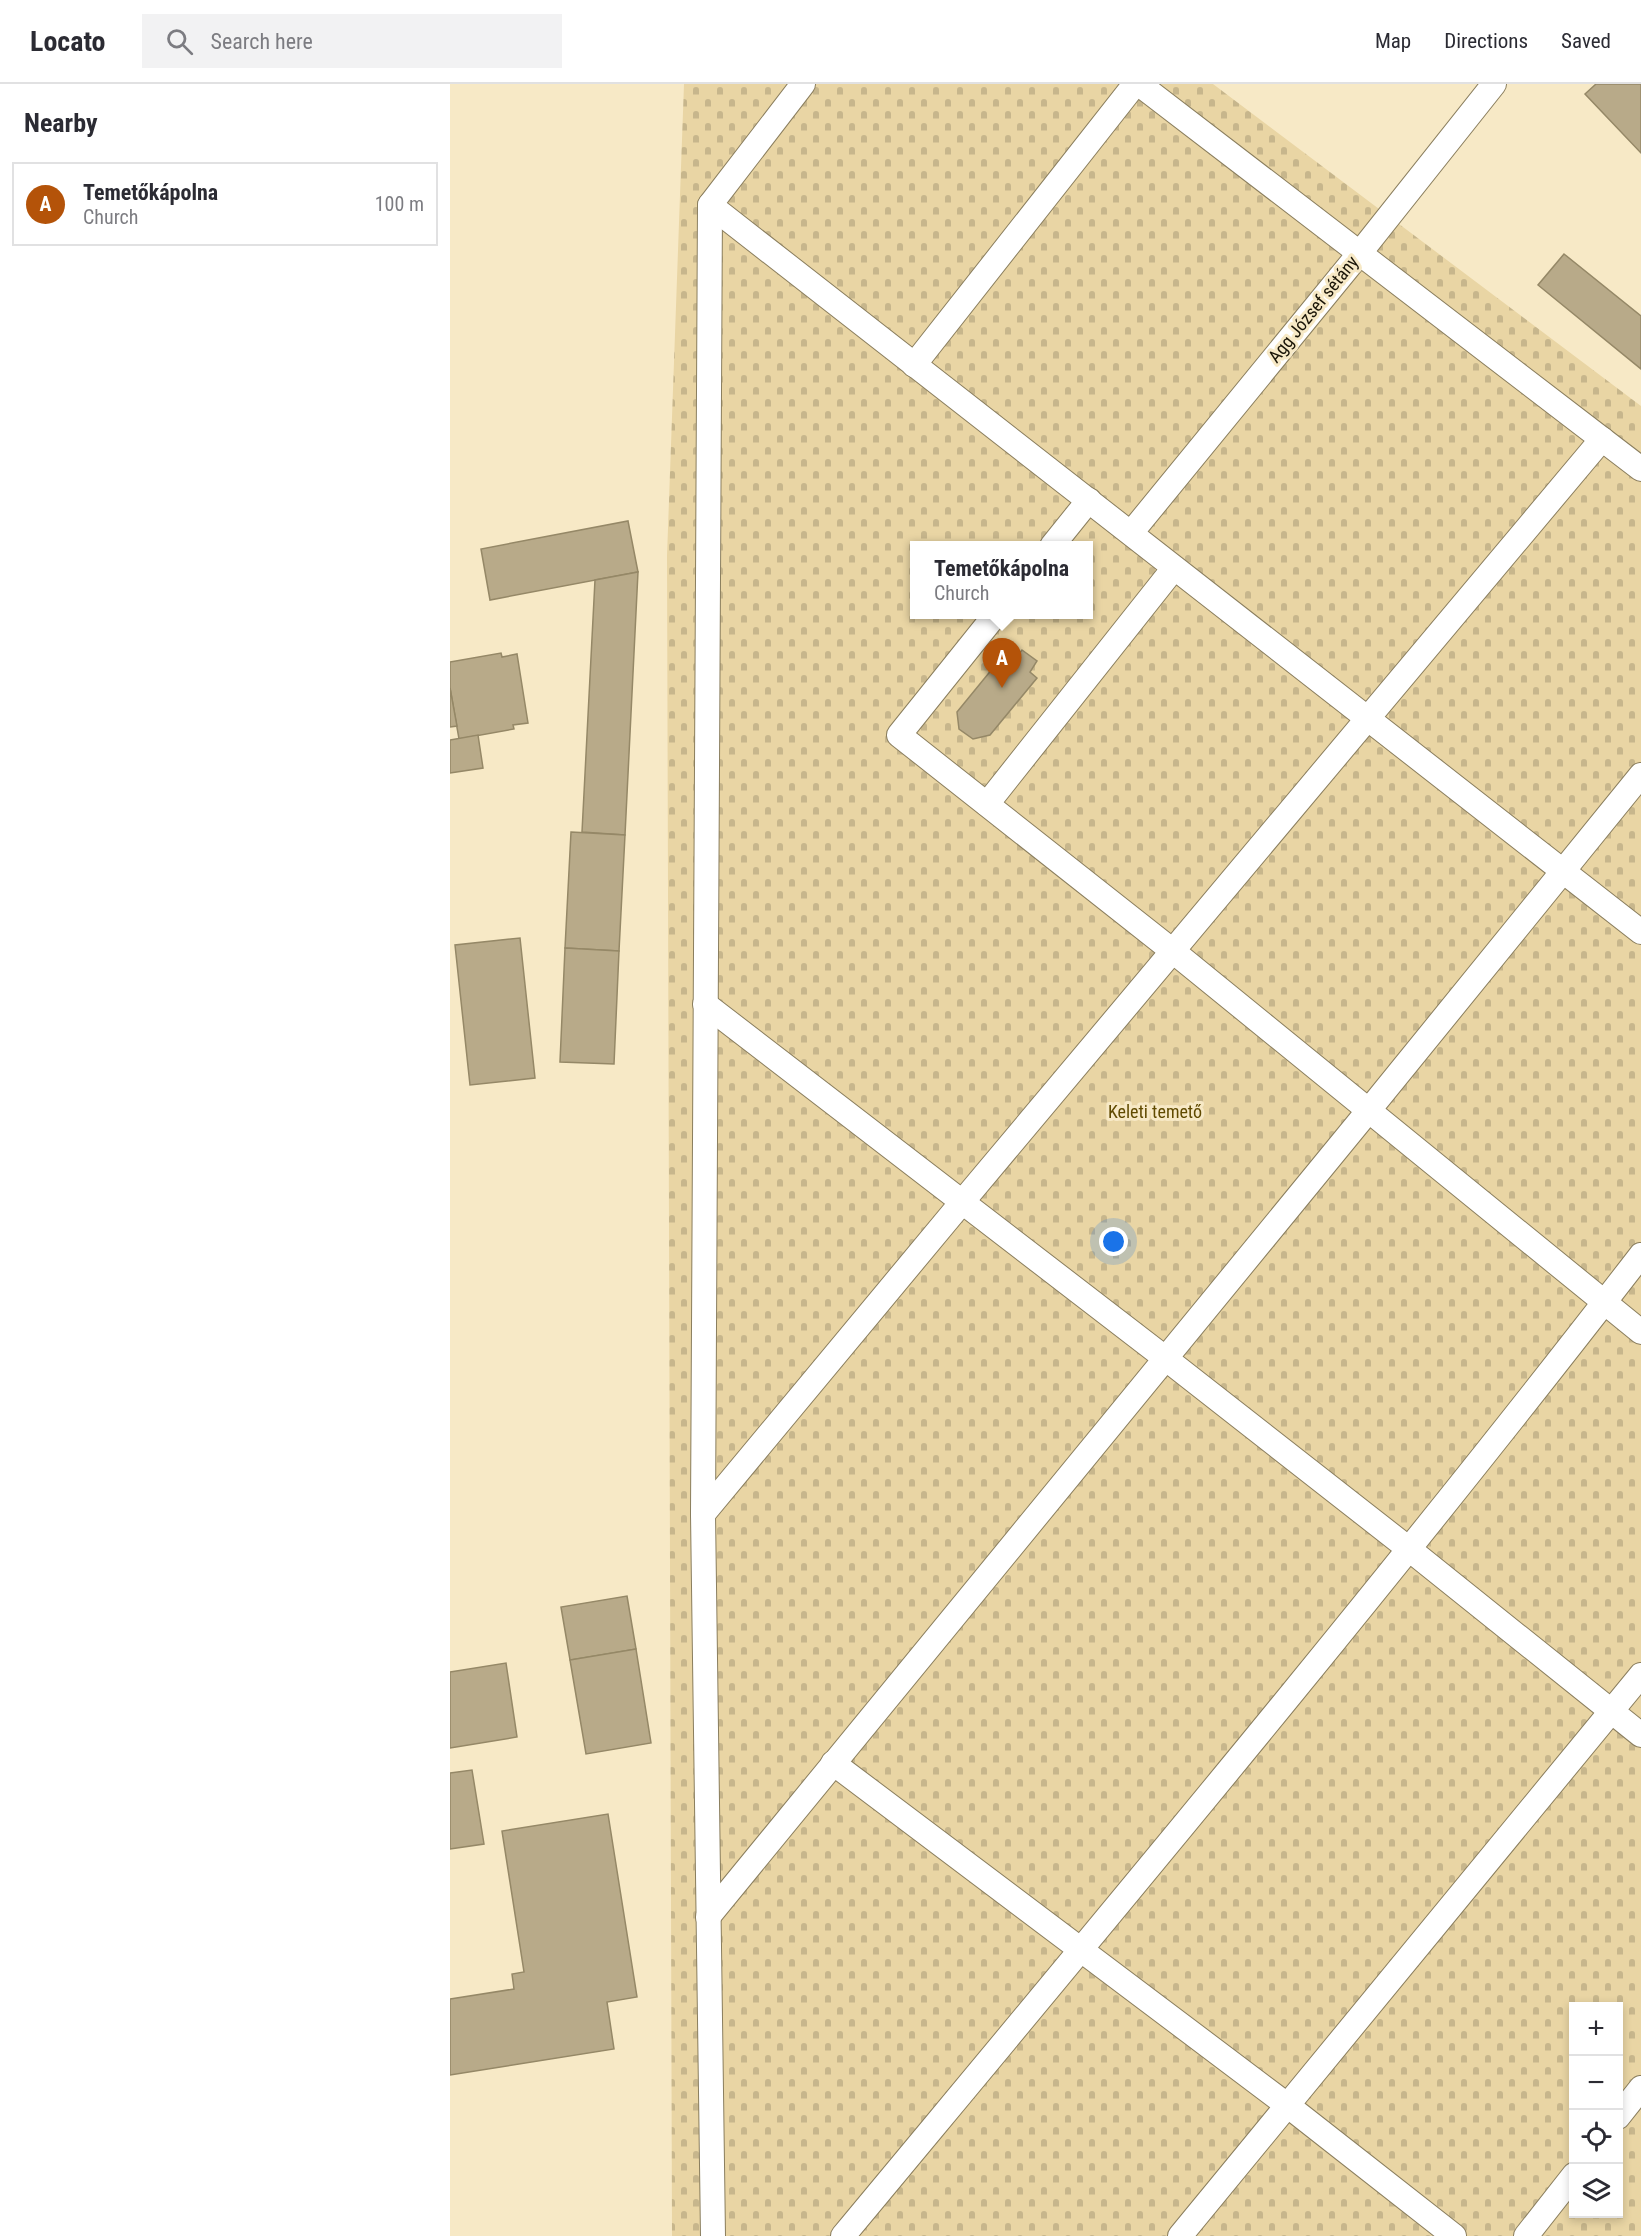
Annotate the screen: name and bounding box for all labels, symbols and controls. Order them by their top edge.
search box [142,14,562,68]
text: Locato [30,25,106,58]
icon: search [163,25,196,58]
text: Search here [211,29,313,54]
text: Map [1375,29,1411,53]
text: Directions [1444,29,1528,53]
text: Saved [1561,29,1611,53]
text: Nearby [24,108,98,138]
text: Temetőkápolna [83,180,218,205]
text: A [40,192,51,216]
text: 100 m [375,192,424,216]
text: Church [83,205,138,229]
street label: Agg József sétány [1264,251,1363,367]
popup [910,541,1093,619]
text: Temetőkápolna [934,556,1069,581]
text: Church [934,581,989,605]
pin: A [982,638,1022,688]
park label: Keleti temető [1108,1101,1202,1122]
your location [1099,1227,1128,1256]
map controls [1569,2002,1623,2218]
button: + [1569,2002,1623,2056]
button: − [1569,2056,1623,2110]
button: locate [1569,2110,1623,2164]
button: layers [1569,2164,1623,2218]

